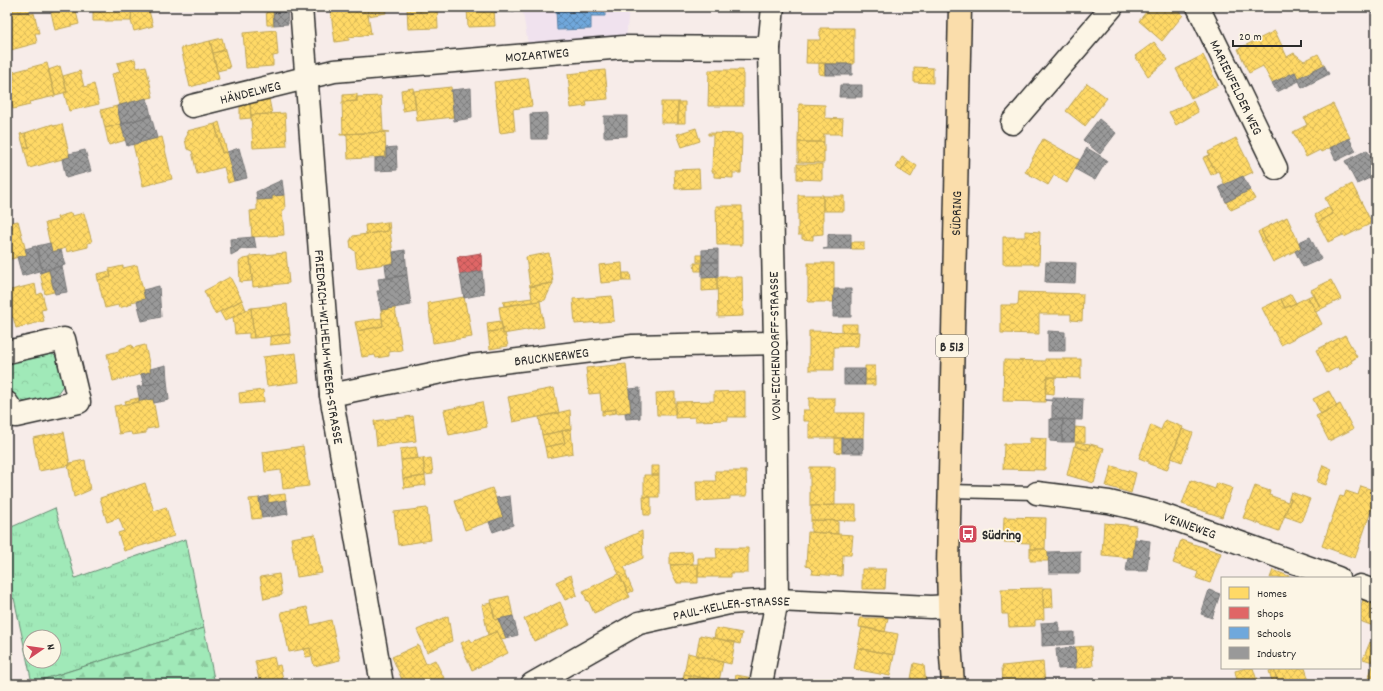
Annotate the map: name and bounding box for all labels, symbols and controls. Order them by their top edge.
scale bar [1233,22,1301,48]
text: 20 m [1239,29,1262,46]
street label: MARIENFELDER WEG [1203,37,1267,139]
street label: MOZARTWEG [504,44,570,69]
street label: HÄNDELWEG [218,76,283,111]
street label: SÜDRING [947,191,968,236]
street label: FRIEDRICH-WILHELM-WEBER-STRASSE [308,249,348,447]
street label: VON-EICHENDORFF-STRASSE [765,271,787,421]
road number: B 513 [936,335,968,357]
street label: BRUCKNERWEG [513,343,590,373]
street label: VENNEWEG [1160,508,1219,545]
bus stop icon: Südring [957,523,979,545]
place label: Südring [982,526,1021,546]
legend [1221,577,1361,669]
text: Homes [1257,586,1287,603]
street label: PAUL-KELLER-STRASSE [671,592,791,627]
text: Shops [1257,606,1284,623]
text: Schools [1257,626,1291,643]
north arrow [22,629,62,669]
text: N [41,643,58,652]
text: Industry [1257,646,1297,663]

